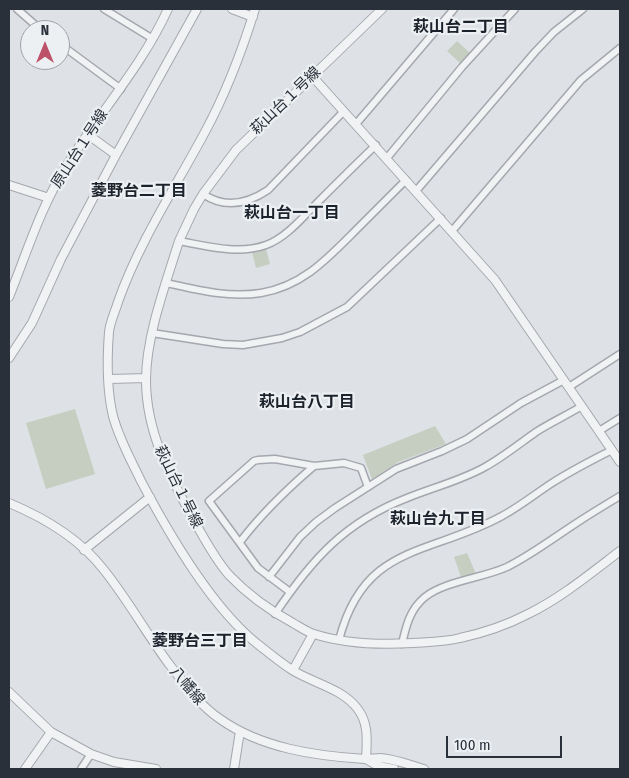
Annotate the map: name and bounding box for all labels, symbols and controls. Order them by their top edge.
district label: 萩山台二丁目 [413,18,509,38]
north arrow [20,20,70,70]
text: N [41,22,49,39]
street label: 萩山台１号線 [247,63,325,139]
street label: 原山台１号線 [48,106,112,192]
district label: 菱野台二丁目 [91,182,187,202]
district label: 萩山台一丁目 [244,204,340,224]
district label: 萩山台八丁目 [259,393,355,413]
street label: 萩山台１号線 [150,443,206,531]
district label: 萩山台九丁目 [390,510,486,530]
district label: 菱野台三丁目 [152,632,248,652]
street label: 八幡線 [166,663,208,709]
scale bar [449,726,565,758]
text: 100 m [454,736,491,754]

